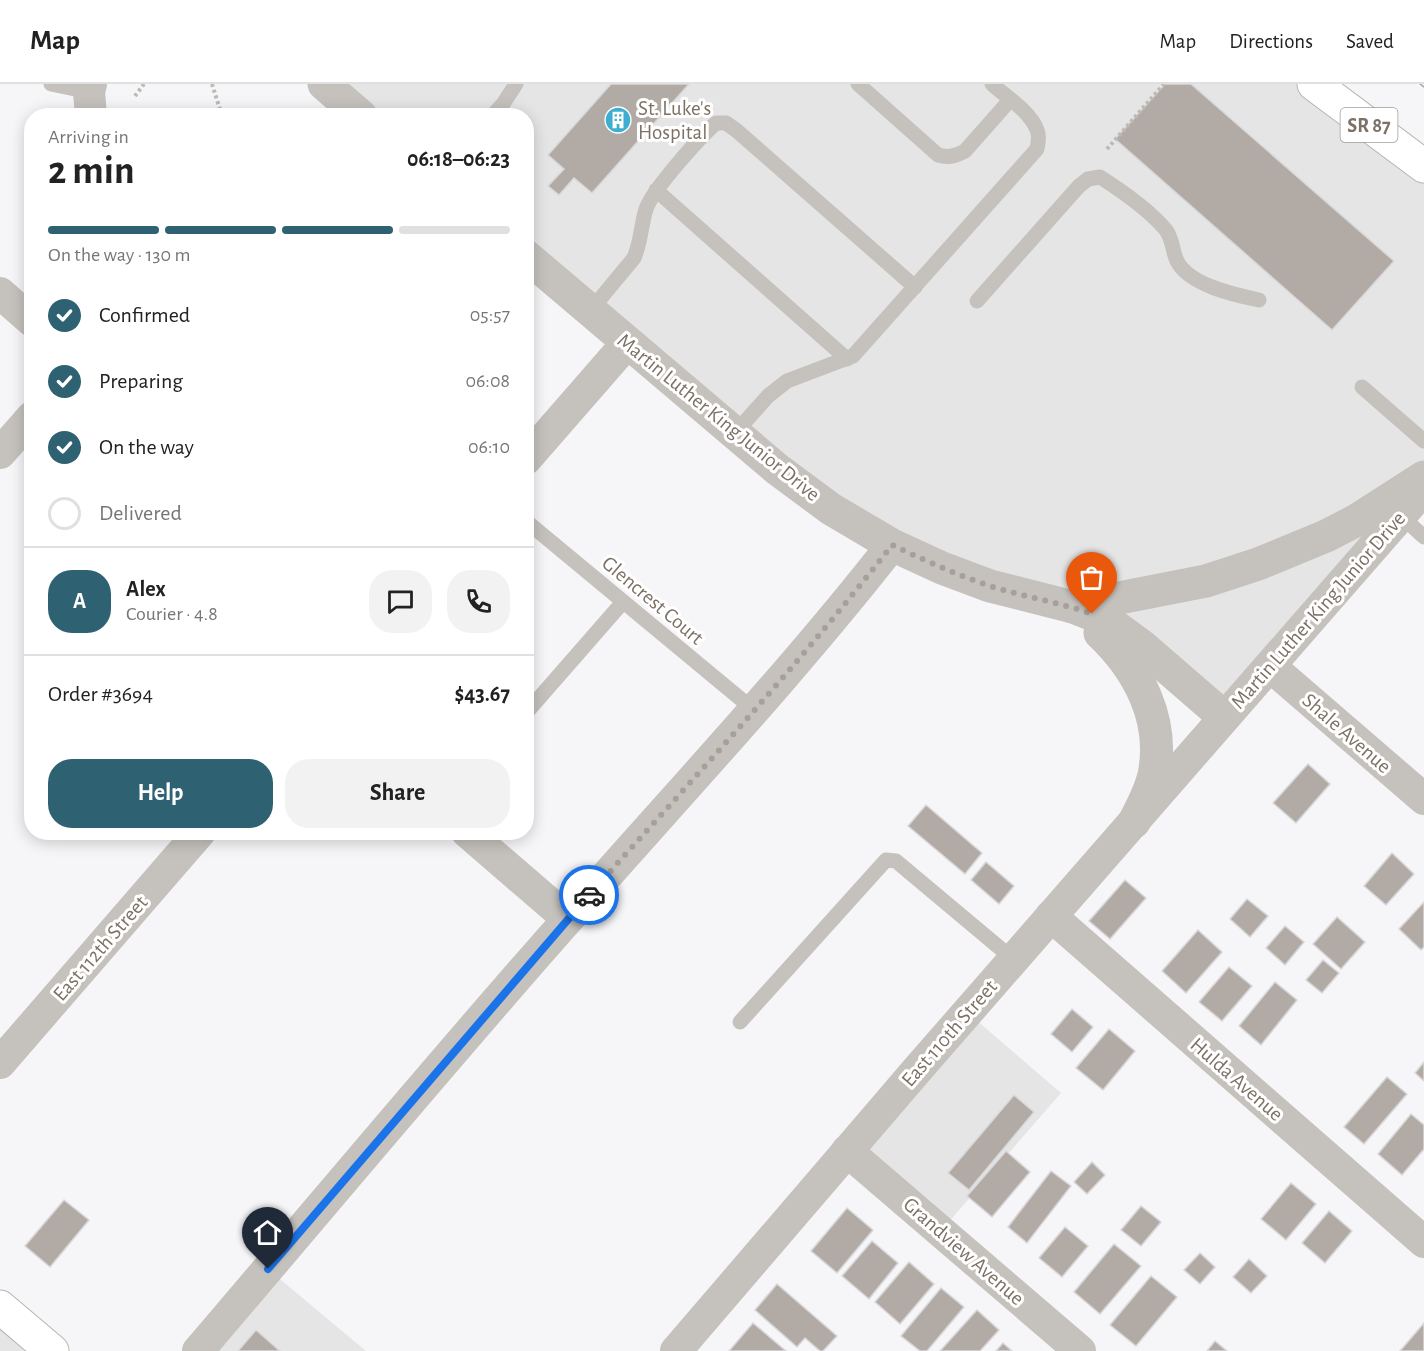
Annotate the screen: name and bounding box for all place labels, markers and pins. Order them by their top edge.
place label: St. Luke's Hospital [638,98,711,143]
building icon: St. Luke's Hospital [603,105,633,135]
pin [1066,552,1117,614]
pin [242,1207,293,1269]

